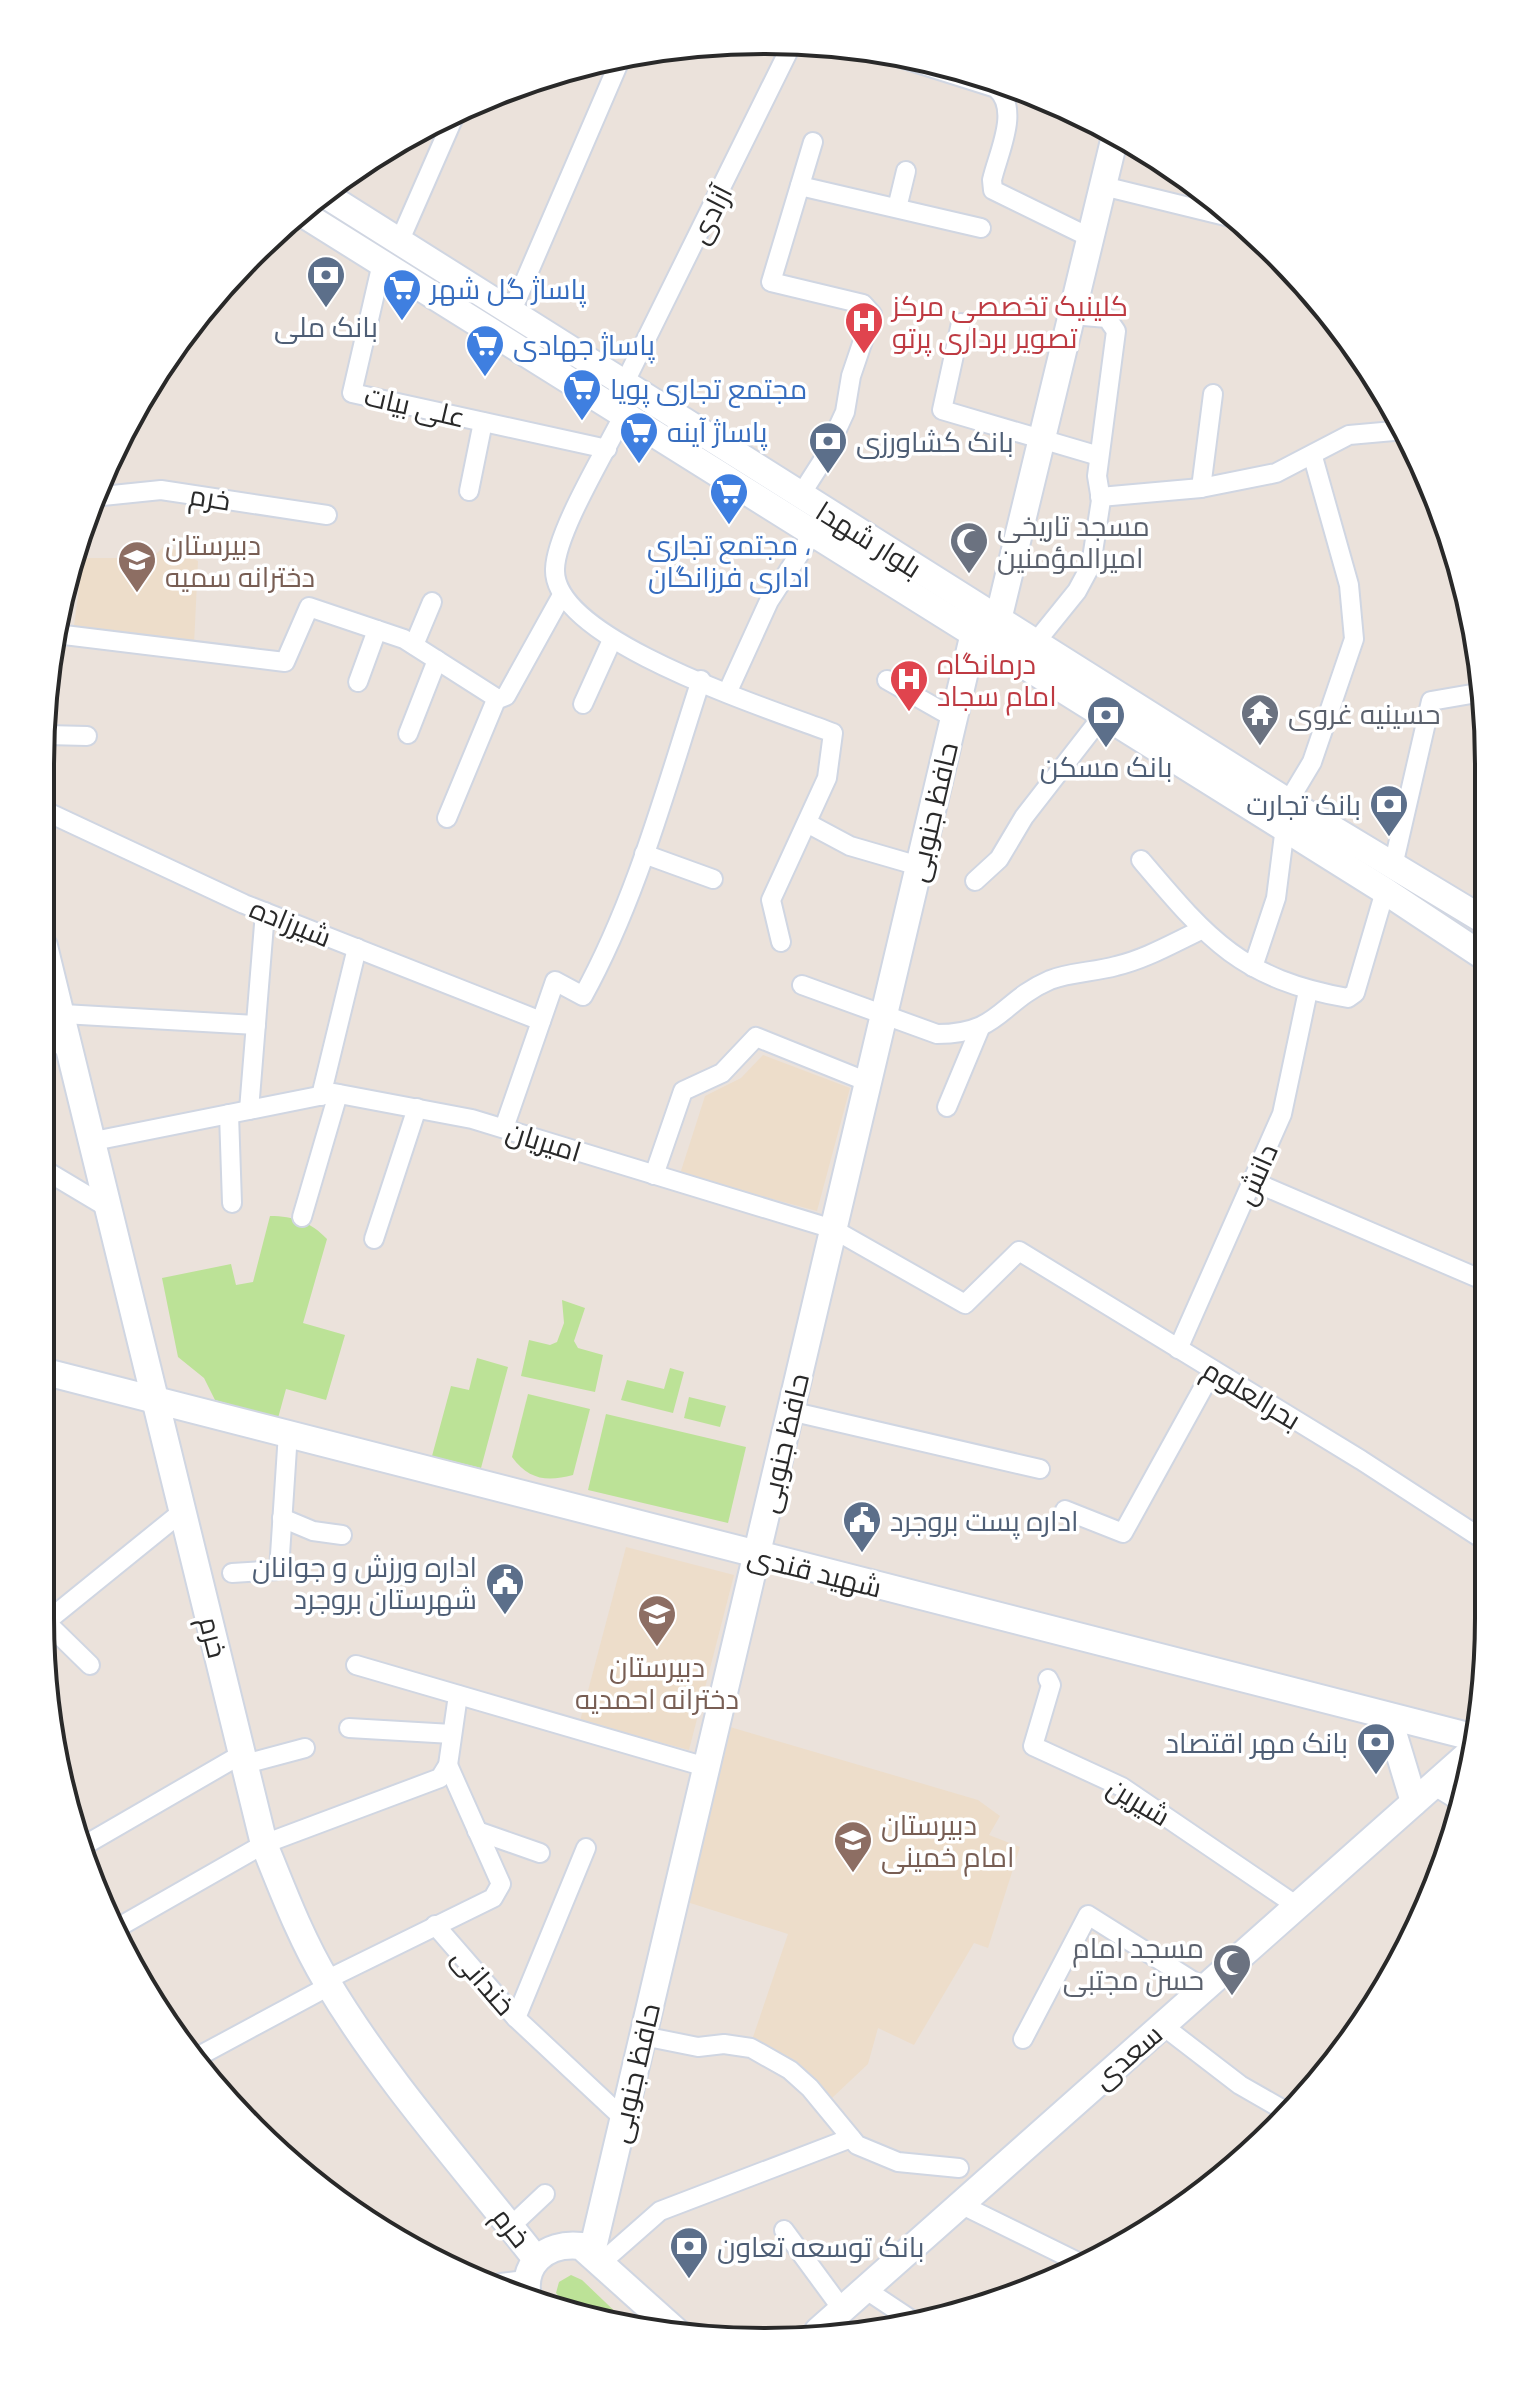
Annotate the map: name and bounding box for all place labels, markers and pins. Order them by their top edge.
bank icon: بانک ملی [305,254,347,309]
supermarket icon: پاساژ گل شهر [381,267,423,322]
place label: پاساژ گل شهر [428,270,587,308]
place label: کلینیک تخصصی مرکز تصویر برداری پرتو [890,287,1128,357]
hospital icon: کلینیک تخصصی مرکز تصویر برداری پرتو [843,300,885,355]
place label: بانک ملی [274,308,378,345]
supermarket icon: پاساژ جهادی [464,323,506,378]
place label: پاساژ جهادی [513,326,656,364]
supermarket icon: مجتمع تجاری پویا [561,367,603,422]
place label: مجتمع تجاری پویا [610,370,807,408]
supermarket icon: پاساژ آینه [618,410,660,465]
place label: پاساژ آینه [667,413,768,451]
bank icon: بانک کشاورزی [807,420,849,475]
place label: بانک کشاورزی [856,423,1014,460]
supermarket icon: مجتمع تجاری ، اداری فرزانگان [708,471,750,526]
place label: مسجد تاریخی امیرالمؤمنین [997,507,1150,576]
mosque icon: مسجد تاریخی امیرالمؤمنین [948,520,990,575]
place label: دبیرستان دخترانه سمیه [165,526,315,595]
place label: مجتمع تجاری ، اداری فرزانگان [647,526,811,595]
school or university icon: دبیرستان دخترانه سمیه [116,539,158,594]
place label: درمانگاه امام سجاد [937,645,1057,716]
hospital icon: درمانگاه امام سجاد [888,658,930,713]
temple icon: حسینیه غروی [1239,692,1281,747]
bank icon: بانک مسکن [1085,694,1127,749]
place label: حسینیه غروی [1288,695,1440,732]
place label: بانک مسکن [1040,748,1172,785]
bank icon: بانک تجارت [1368,783,1410,838]
place label: بانک تجارت [1246,786,1361,823]
public building icon: اداره پست بروجرد [841,1499,883,1554]
place label: اداره پست بروجرد [890,1502,1079,1540]
place label: اداره ورزش و جوانان شهرستان بروجرد [252,1548,477,1617]
public building icon: اداره ورزش و جوانان شهرستان بروجرد [484,1561,526,1616]
school or university icon: دبیرستان دخترانه احمدیه [636,1593,678,1648]
place label: دبیرستان دخترانه احمدیه [575,1648,739,1717]
bank icon: بانک مهر اقتصاد [1355,1721,1397,1776]
place label: بانک مهر اقتصاد [1165,1724,1348,1761]
place label: دبیرستان امام خمینی [881,1806,1015,1877]
school or university icon: دبیرستان امام خمینی [832,1819,874,1874]
place label: مسجد امام حسن مجتبی [1063,1929,1204,1998]
mosque icon: مسجد امام حسن مجتبی [1211,1942,1253,1997]
bank icon: بانک توسعه تعاون [668,2225,710,2280]
place label: بانک توسعه تعاون [717,2228,925,2265]

